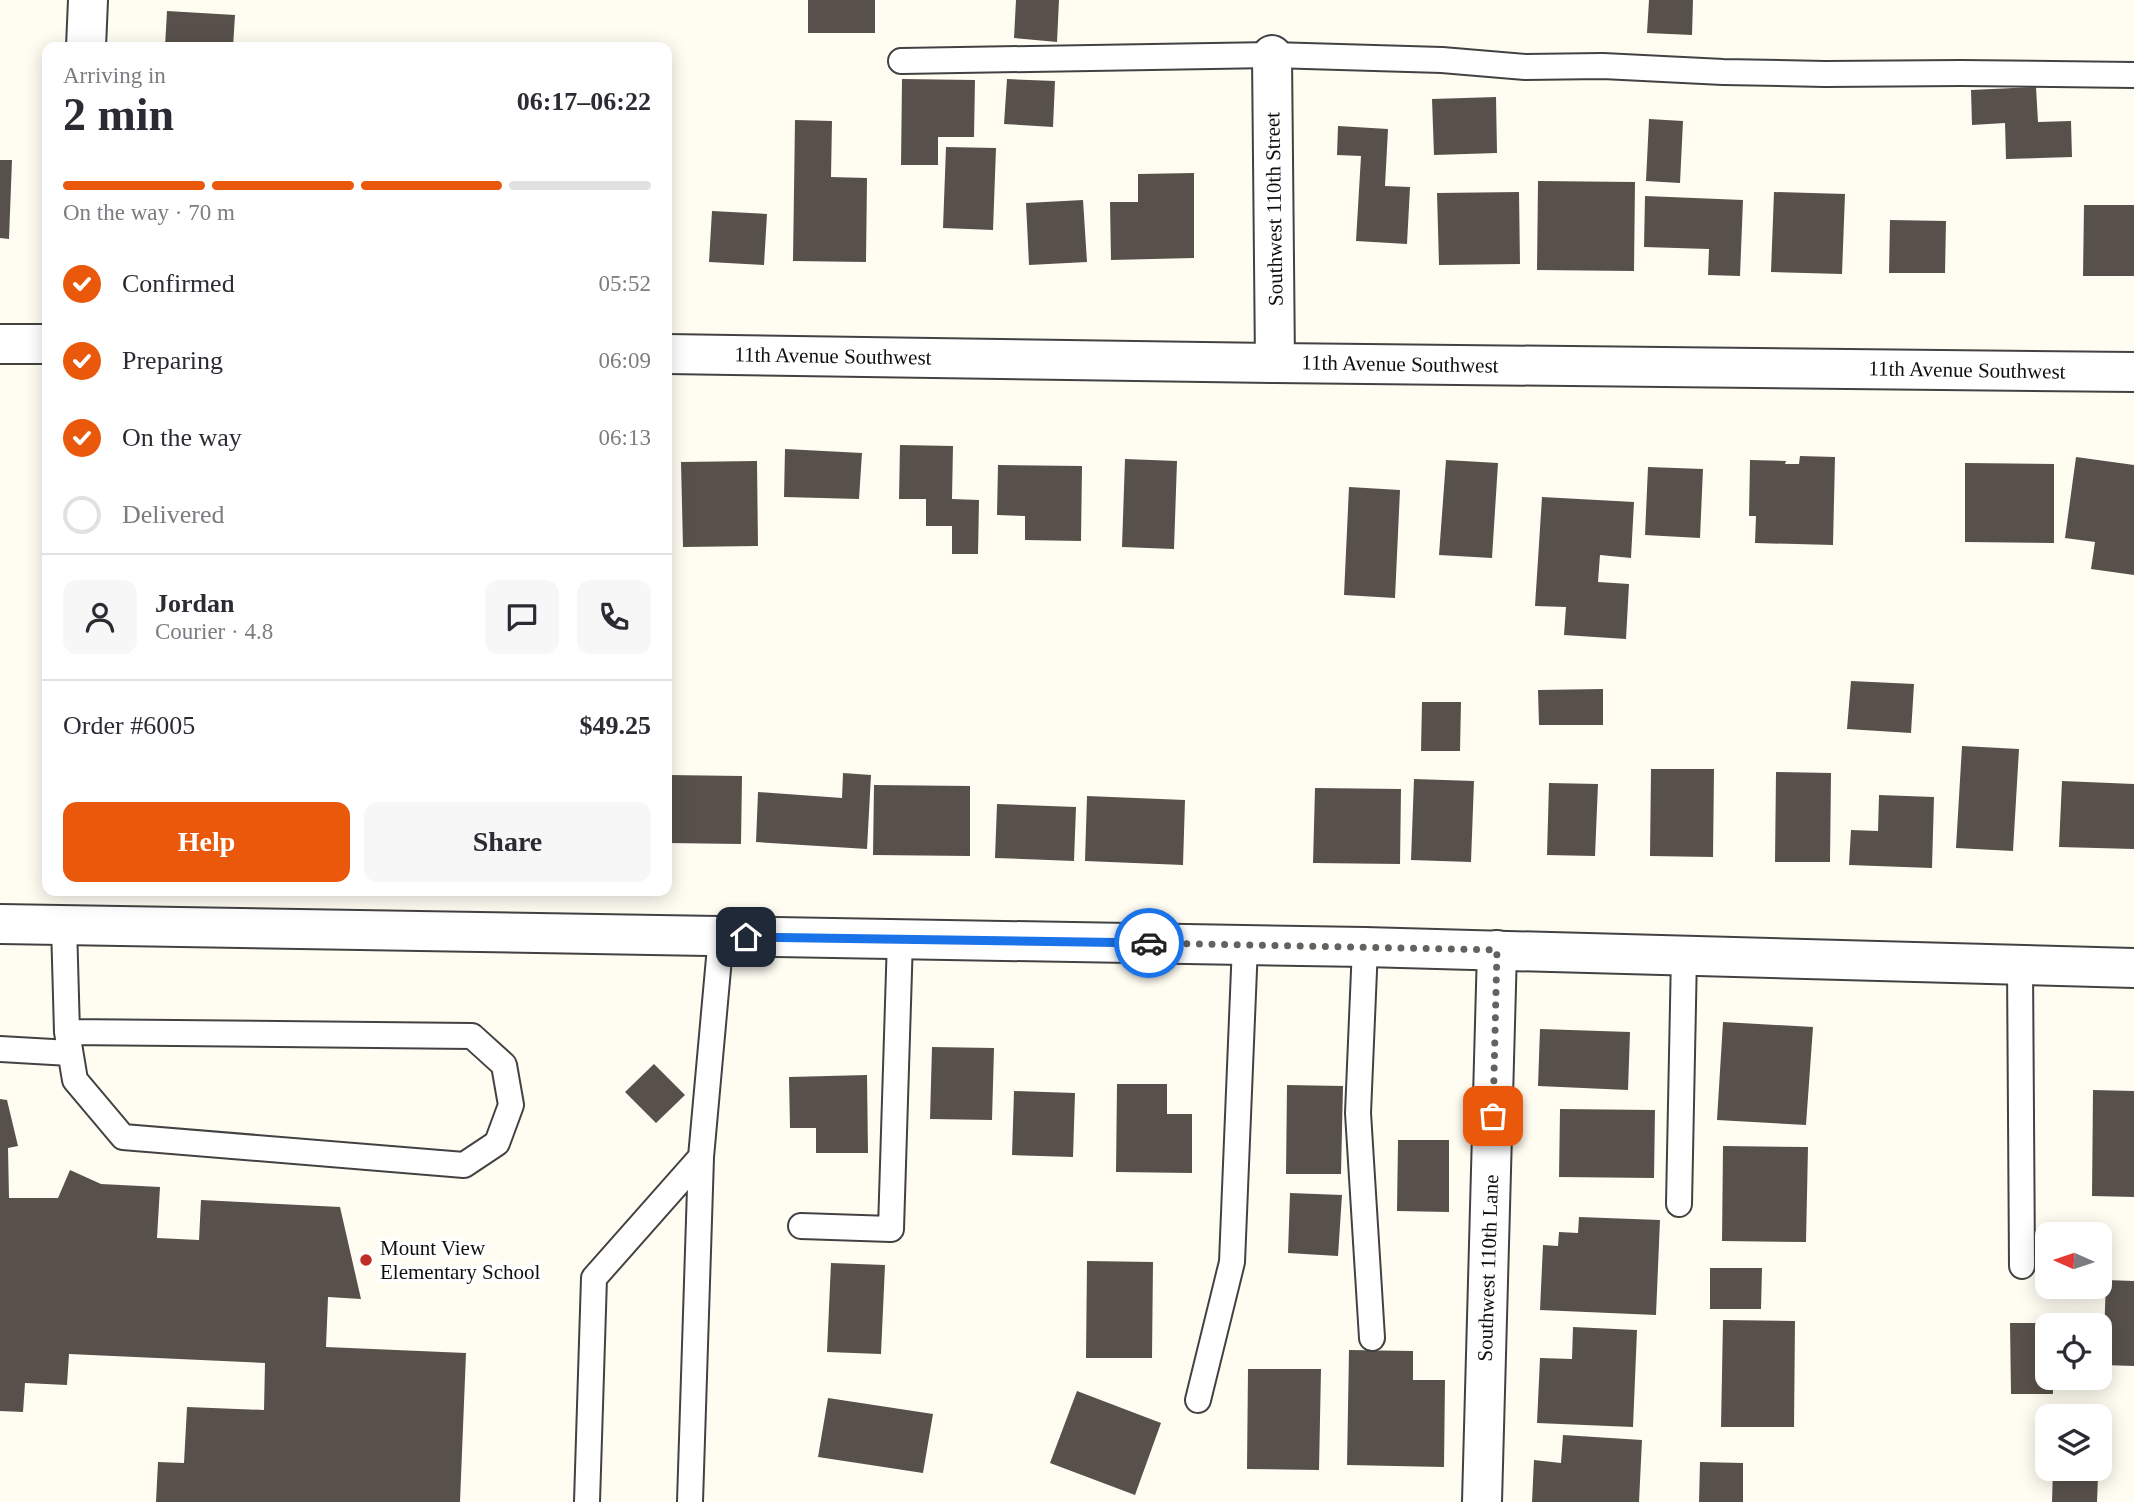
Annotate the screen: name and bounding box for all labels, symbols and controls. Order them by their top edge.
text: Arriving in [63,63,166,88]
text: 06:17–06:22 [517,87,651,116]
text: 2 min [63,89,174,140]
street label: Southwest 110th Street [1260,112,1288,306]
text: On the way · 70 m [63,200,235,225]
icon: check [63,265,101,303]
text: Confirmed [122,269,235,298]
text: 05:52 [599,271,651,296]
icon: check [63,342,101,380]
street label: 11th Avenue Southwest [734,342,932,370]
text: Preparing [122,346,223,375]
text: 06:09 [599,348,651,373]
street label: 11th Avenue Southwest [1301,350,1499,378]
street label: 11th Avenue Southwest [1868,356,2066,384]
icon: check [63,419,101,457]
text: On the way [122,423,242,452]
text: 06:13 [599,425,651,450]
text: Delivered [122,500,225,529]
button: person [63,580,137,654]
button: chat [485,580,559,654]
button: phone [577,580,651,654]
text: Jordan [155,589,234,618]
text: Courier · 4.8 [155,619,273,644]
text: Order #6005 [63,711,195,740]
text: $49.25 [580,711,651,740]
button: Help [63,802,350,882]
button: Share [364,802,651,882]
pin [716,907,776,967]
courier [1114,908,1184,978]
icon: home [727,918,765,956]
icon: car [1130,924,1168,962]
pin [1463,1086,1523,1146]
icon: bag [1474,1097,1512,1135]
street label: Southwest 110th Lane [1473,1174,1503,1362]
north arrow [2035,1222,2112,1298]
map controls [2035,1222,2112,1481]
place label: Mount View Elementary School [380,1236,541,1284]
marker: Mount View Elementary School [358,1252,374,1268]
button: locate [2035,1313,2112,1390]
button: layers [2035,1404,2112,1481]

